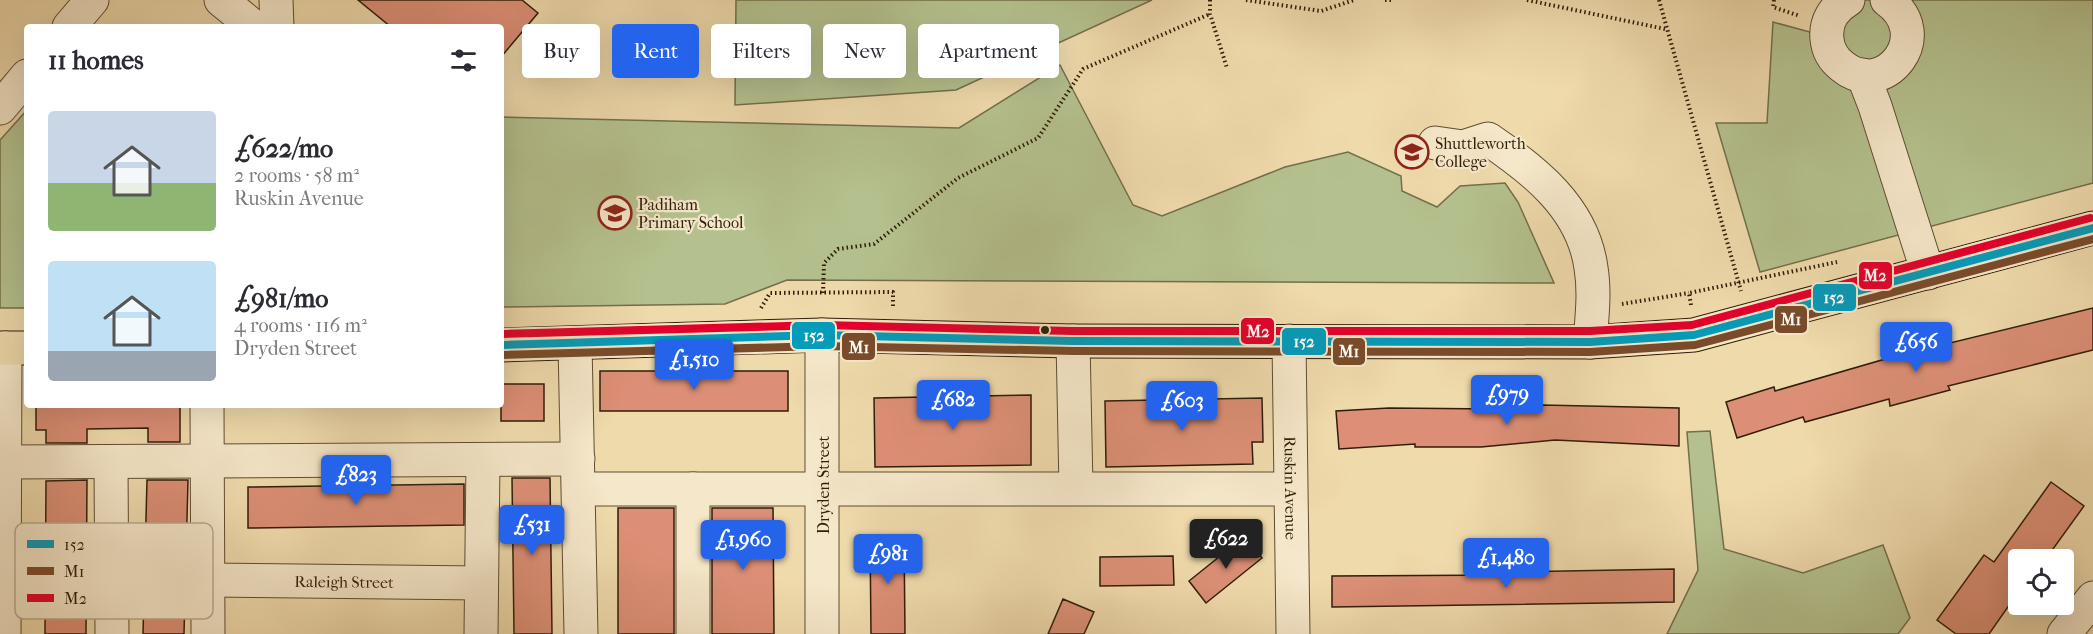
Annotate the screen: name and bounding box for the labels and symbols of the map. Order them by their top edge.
school or university icon: Shuttleworth College [1394,134,1430,170]
place label: Shuttleworth College [1435,134,1526,171]
school or university icon: Padiham Primary School [597,195,633,231]
place label: Padiham Primary School [638,195,744,232]
line badge: M2 [1858,261,1893,290]
text: M2 [1863,266,1886,285]
line badge: 152 [1812,283,1857,312]
text: 152 [1824,288,1844,307]
line badge: M1 [1774,305,1808,334]
text: M1 [1780,310,1801,329]
line badge: M2 [1240,317,1275,345]
line badge: 152 [791,321,836,350]
text: M2 [1246,322,1269,341]
pin: £656 [1880,322,1952,373]
unlabelled marker [1039,324,1051,336]
text: 152 [804,326,824,345]
line badge: 152 [1281,327,1327,356]
line badge: M1 [841,332,876,361]
text: 152 [1294,332,1314,351]
line badge: M1 [1332,337,1366,366]
text: M1 [848,338,869,357]
pin: £1,510 [645,340,743,391]
text: M1 [1338,342,1359,361]
pin: £979 [1471,375,1543,426]
pin: £682 [917,380,989,431]
pin: £603 [1146,381,1218,432]
street label: Dryden Street [814,435,833,534]
street label: Ruskin Avenue [1280,436,1301,540]
pin: £823 [320,455,392,506]
pin: £531 [496,505,568,556]
pin: £622 [1190,519,1262,570]
pin: £1,960 [694,520,792,571]
legend [15,523,213,619]
pin: £981 [852,534,924,585]
text: 152 [64,535,85,554]
pin: £1,480 [1457,538,1555,589]
text: M1 [64,562,84,581]
street label: Raleigh Street [294,572,394,592]
text: M2 [64,589,87,608]

